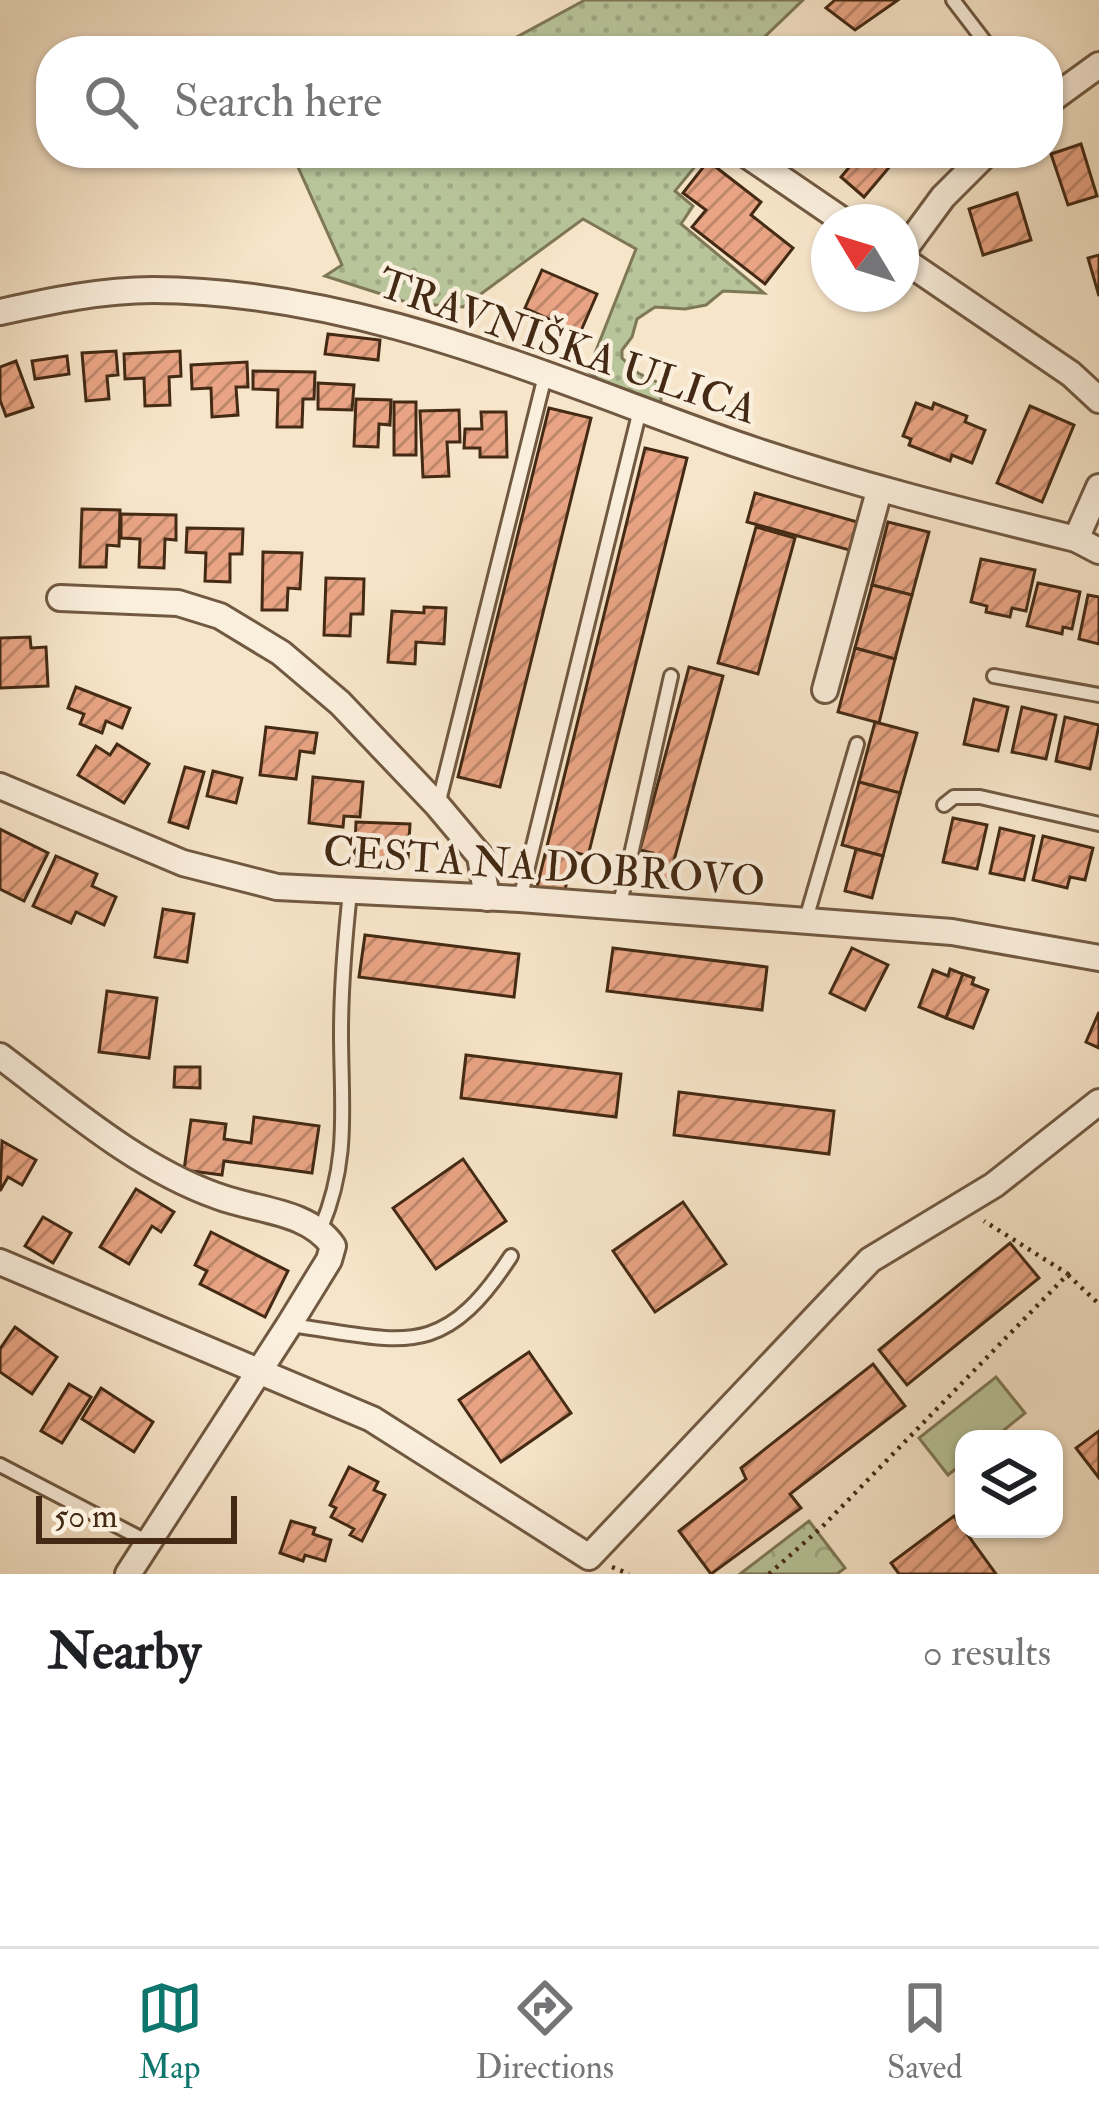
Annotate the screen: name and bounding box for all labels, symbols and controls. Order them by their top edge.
search box [36,36,1063,168]
icon: search [78,69,144,135]
text: Search here [174,74,382,130]
north arrow [811,204,919,312]
street label: TRAVNIŠKA ULICA [371,256,764,436]
street label: CESTA NA DOBROVO [321,826,766,908]
map controls [955,1430,1063,1538]
button: layers [955,1430,1063,1538]
scale bar [36,1490,237,1543]
text: 50 m [54,1496,118,1537]
text: Nearby [48,1620,201,1684]
text: 0 results [923,1628,1051,1677]
tab: Map [137,1975,203,2088]
tab: Directions [476,1975,614,2088]
tab: Saved [887,1975,962,2088]

